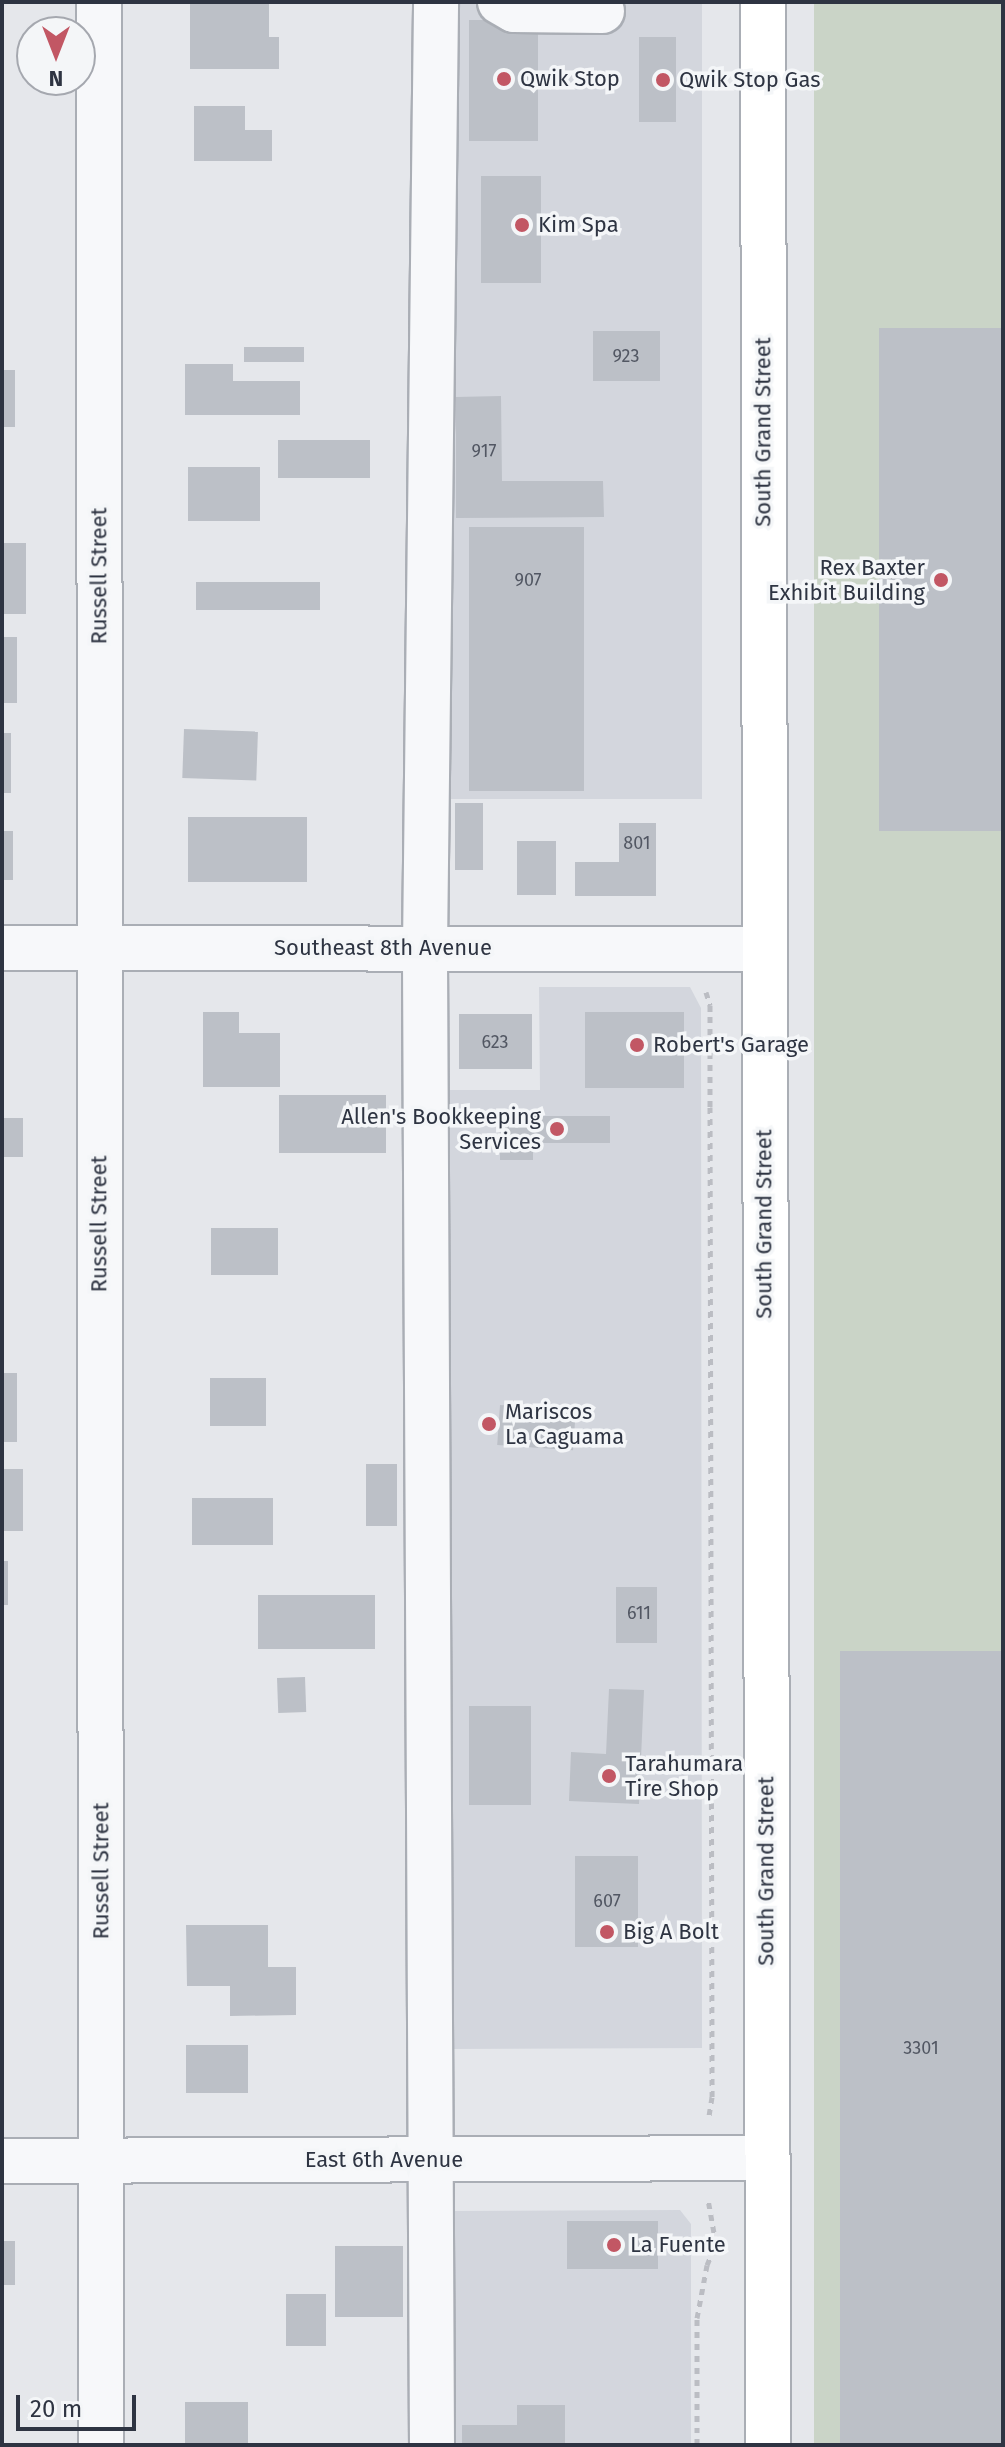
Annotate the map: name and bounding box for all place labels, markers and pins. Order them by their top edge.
place label: Qwik Stop [520,66,620,92]
place label: Qwik Stop Gas [679,67,821,93]
marker: Qwik Stop [495,70,513,88]
marker: Qwik Stop Gas [654,71,672,89]
place label: Kim Spa [538,212,619,238]
marker: Kim Spa [513,216,531,234]
place label: Rex Baxter Exhibit Building [768,554,925,606]
marker: Rex Baxter Exhibit Building [932,571,950,589]
place label: Robert's Garage [653,1032,809,1058]
marker: Robert's Garage [628,1036,646,1054]
place label: Allen's Bookkeeping Services [341,1103,541,1154]
marker: Allen's Bookkeeping Services [548,1120,566,1138]
place label: Mariscos La Caguama [505,1398,624,1450]
marker: Mariscos La Caguama [480,1415,498,1433]
place label: Tarahumara Tire Shop [625,1750,743,1802]
marker: Tarahumara Tire Shop [600,1767,618,1785]
place label: Big A Bolt [623,1919,719,1945]
marker: Big A Bolt [598,1923,616,1941]
place label: La Fuente [630,2232,726,2258]
marker: La Fuente [605,2236,623,2254]

